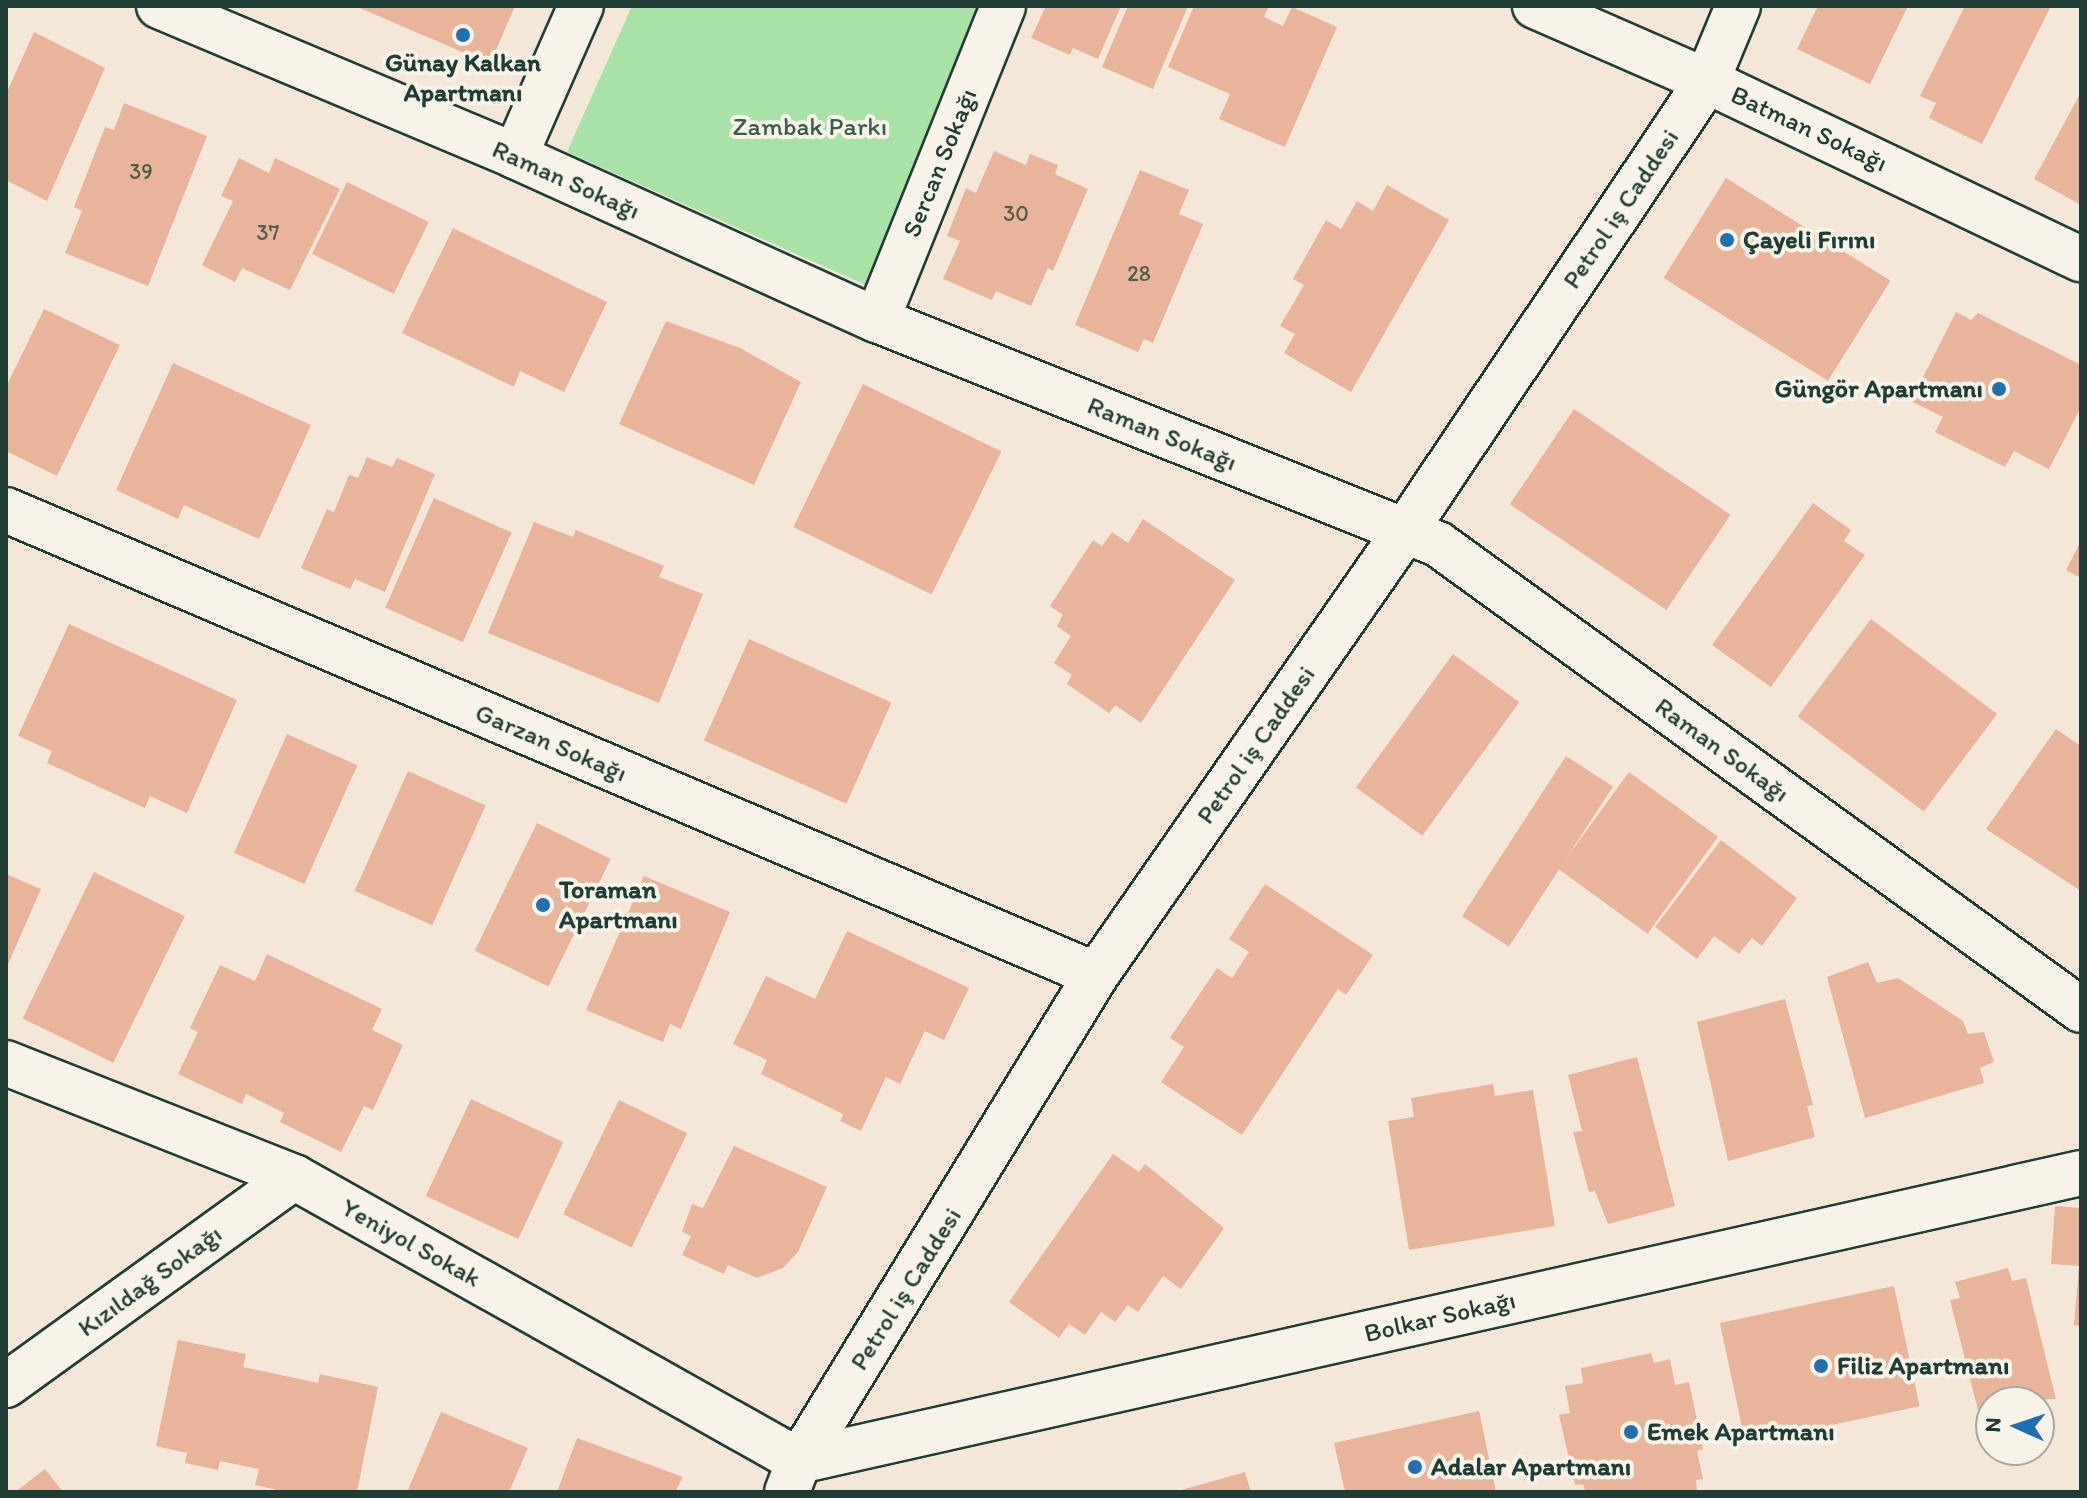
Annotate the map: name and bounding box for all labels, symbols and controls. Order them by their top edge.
marker: Günay Kalkan Apartmanı [454,26,472,44]
place label: Günay Kalkan Apartmanı [385,47,541,108]
street label: Batman Sokağı [1726,79,1892,179]
street label: Sercan Sokağı [896,85,984,241]
park label: Zambak Parkı [733,111,887,143]
street label: Petrol iş Caddesi [1556,123,1686,295]
street label: Raman Sokağı [488,134,644,226]
house number: 39 [129,159,153,185]
house number: 30 [1003,201,1029,227]
house number: 37 [257,220,279,246]
place label: Çayeli Fırını [1743,224,1875,256]
marker: Çayeli Fırını [1718,231,1736,249]
house number: 28 [1127,261,1151,287]
place label: Güngör Apartmanı [1775,373,1983,405]
marker: Güngör Apartmanı [1990,380,2008,398]
street label: Raman Sokağı [1083,390,1241,478]
street label: Petrol iş Caddesi [1190,660,1322,830]
street label: Raman Sokağı [1649,691,1795,809]
street label: Garzan Sokağı [471,697,631,789]
place label: Toraman Apartmanı [559,874,678,936]
marker: Toraman Apartmanı [534,896,552,914]
street label: Yeniyol Sokak [336,1192,486,1294]
street label: Petrol iş Caddesi [844,1202,968,1376]
street label: Kızıldağ Sokağı [72,1218,228,1344]
street label: Bolkar Sokağı [1362,1284,1518,1350]
place label: Filiz Apartmanı [1837,1350,2007,1382]
marker: Filiz Apartmanı [1812,1357,1830,1375]
north arrow [1975,1386,2055,1466]
place label: Emek Apartmanı [1647,1416,1833,1448]
text: N [1979,1417,2006,1433]
marker: Emek Apartmanı [1622,1423,1640,1441]
place label: Adalar Apartmanı [1431,1451,1631,1483]
marker: Adalar Apartmanı [1406,1458,1424,1476]

